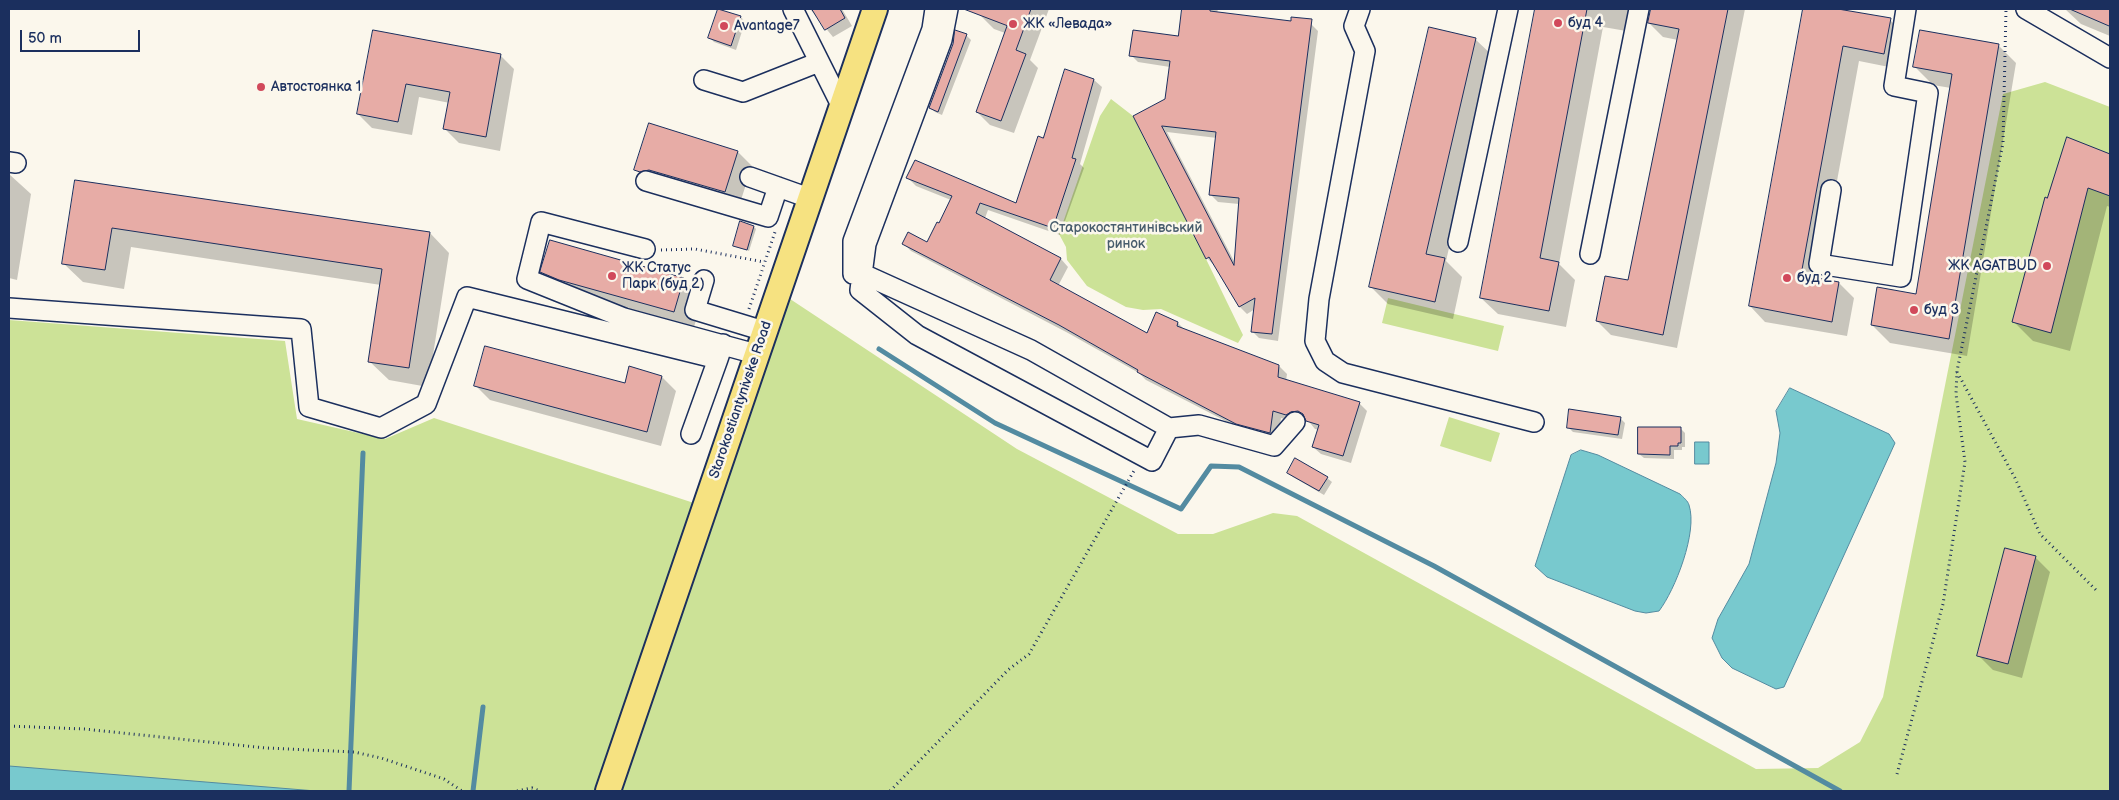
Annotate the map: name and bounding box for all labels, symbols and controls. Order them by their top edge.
place label: буд 4 [1568,15,1603,31]
place label: ЖК «Левада» [1023,16,1112,32]
marker: буд 4 [1552,17,1564,29]
place label: Avantage7 [734,18,800,34]
marker: ЖК «Левада» [1007,18,1019,30]
scale bar [22,20,142,52]
marker: Avantage7 [718,20,730,32]
text: 50 m [28,29,62,48]
place label: Автостоянка 1 [271,79,361,95]
marker: Автостоянка 1 [255,81,267,93]
park label: Старокостянтинівський ринок [1050,220,1202,252]
place label: ЖК AGATBUD [1948,258,2037,274]
place label: ЖК Статус Парк (буд 2) [622,260,705,292]
marker: ЖК AGATBUD [2041,260,2053,272]
marker: ЖК Статус Парк (буд 2) [606,270,618,282]
place label: буд 2 [1797,270,1832,286]
marker: буд 2 [1781,272,1793,284]
place label: буд 3 [1924,302,1959,318]
marker: буд 3 [1908,304,1920,316]
street label: Starokostiantynivske Road [706,319,776,481]

